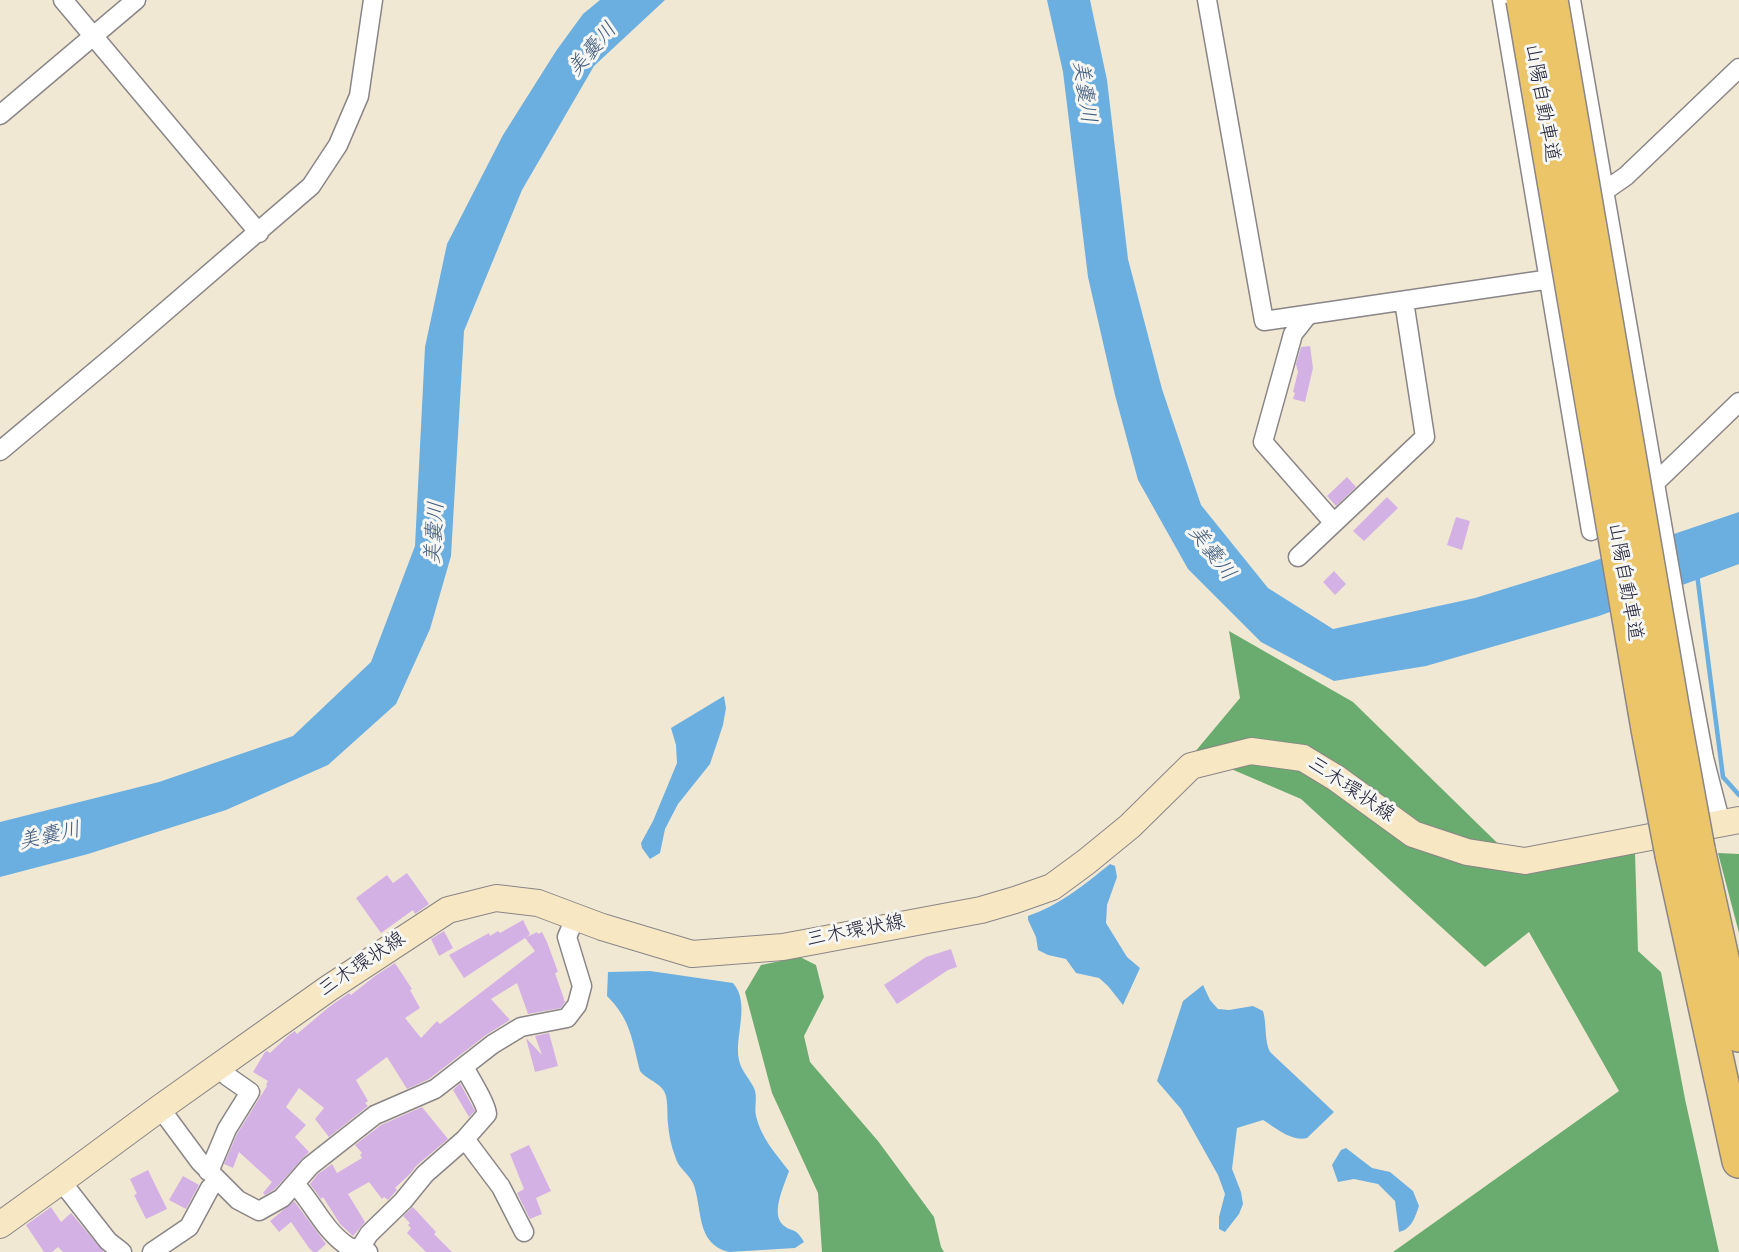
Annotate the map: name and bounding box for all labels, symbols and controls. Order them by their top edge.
water label: 美嚢川 [564,19,624,83]
street label: 山陽自動車道 [1518,42,1562,164]
water label: 美嚢川 [1065,59,1099,125]
water label: 美嚢川 [422,501,452,565]
water label: 美嚢川 [1181,521,1239,587]
street label: 山陽自動車道 [1601,521,1645,643]
street label: 三木環状線 [1302,753,1398,829]
water label: 美嚢川 [17,819,83,857]
street label: 三木環状線 [805,912,907,954]
street label: 三木環状線 [315,928,411,1004]

